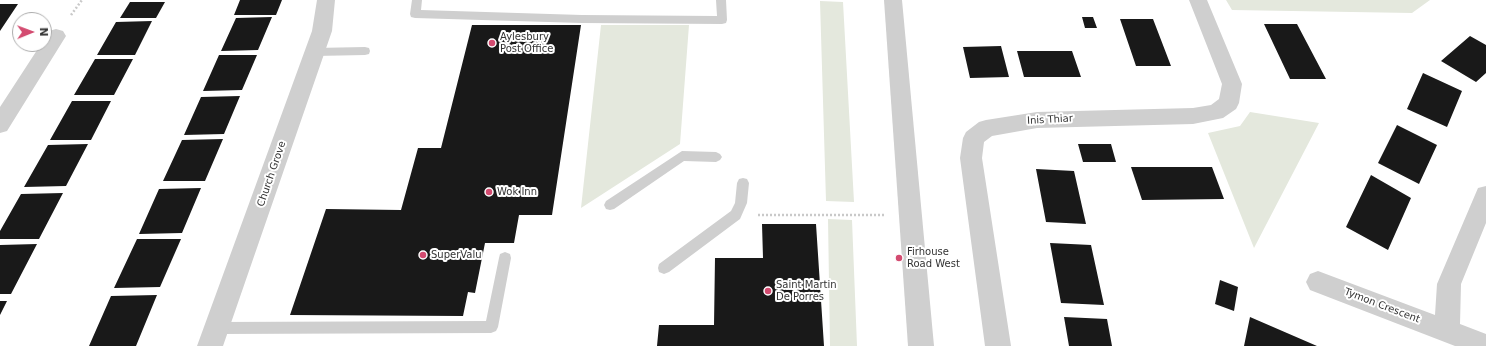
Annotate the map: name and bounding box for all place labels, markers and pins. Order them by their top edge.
place label: Aylesbury Post Office [500,31,553,54]
marker: Aylesbury Post Office [487,38,497,48]
place label: Wok Inn [497,186,537,198]
marker: Wok Inn [484,187,494,197]
place label: Firhouse Road West [907,246,960,270]
place label: SuperValu [431,249,482,261]
marker: SuperValu [418,250,428,260]
marker: Firhouse Road West [894,253,904,263]
place label: Saint Martin De Porres [776,279,837,302]
marker: Saint Martin De Porres [763,286,773,296]

